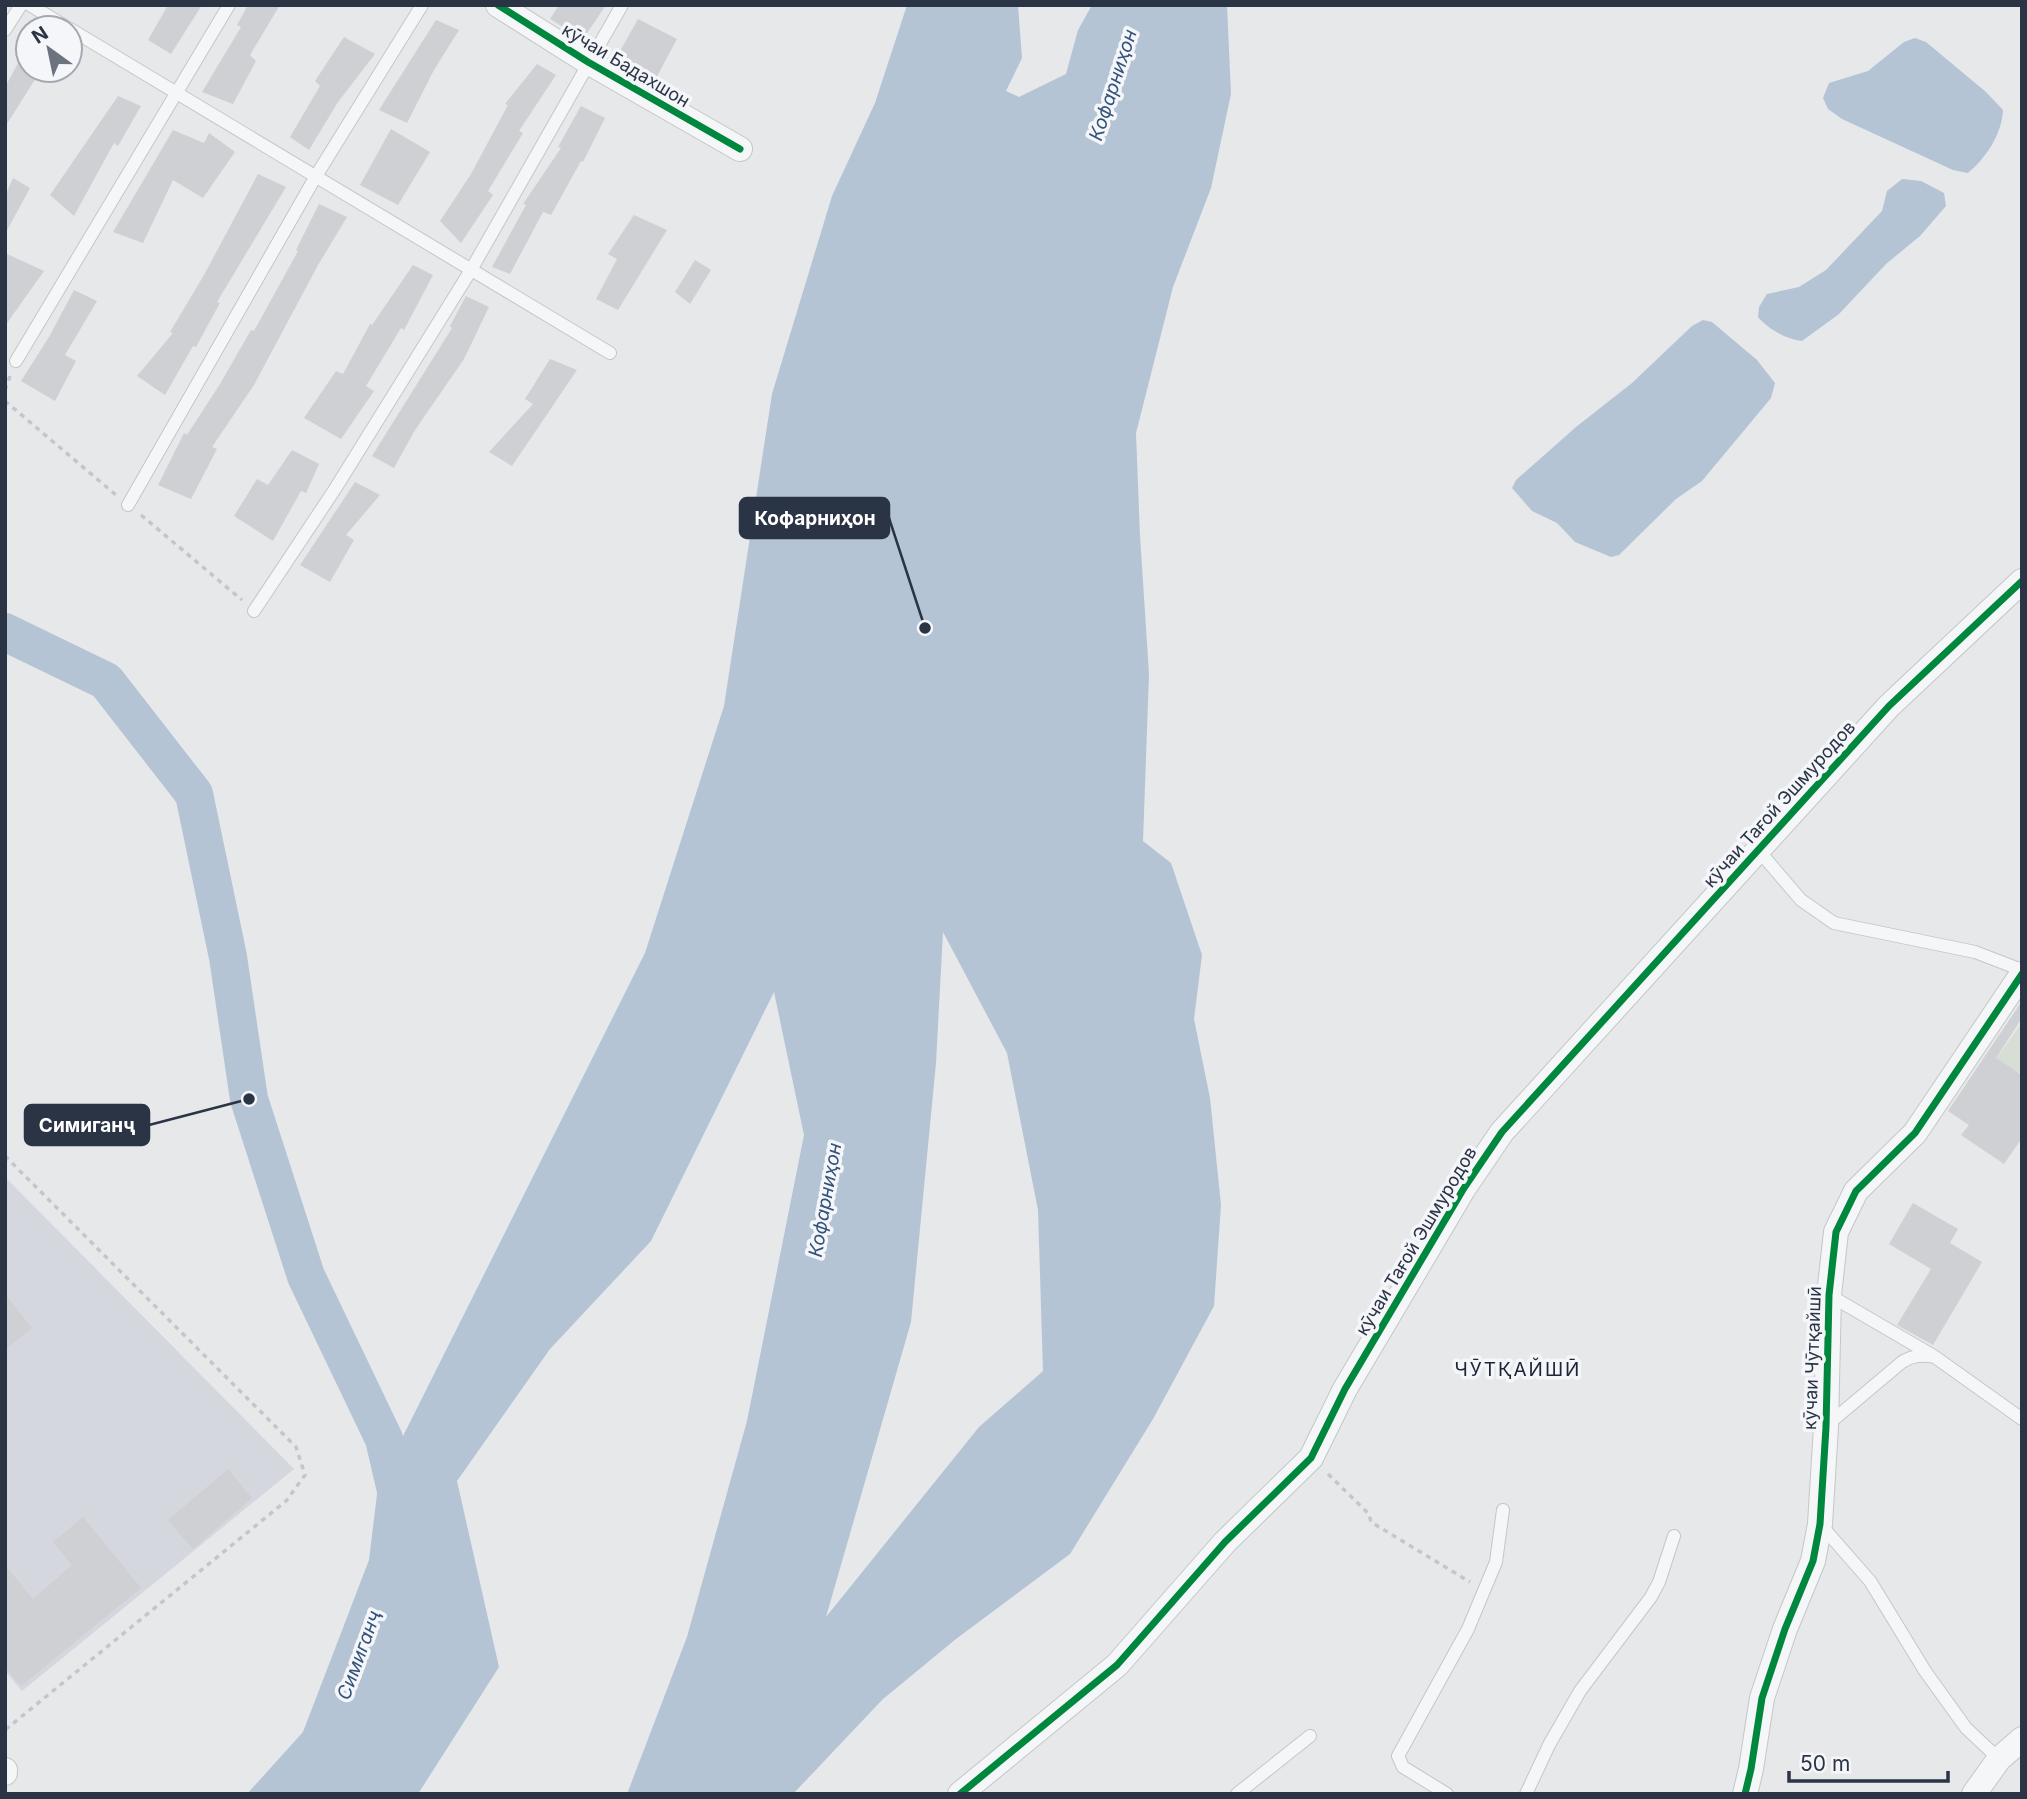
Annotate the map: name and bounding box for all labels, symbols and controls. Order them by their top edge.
north arrow [14,14,84,84]
street label: кӯчаи Бадахшон [558,19,694,111]
text: N [28,22,52,49]
water label: Кофарниҳон [1084,27,1142,143]
callout: Кофарниҳон [740,498,889,538]
text: Кофарниҳон [754,507,876,530]
street label: кӯчаи Тағой Эшмуродов [1699,717,1859,891]
callout: Симиганҷ [25,1105,149,1145]
text: Симиганҷ [39,1114,135,1137]
water label: Кофарниҳон [804,1141,846,1259]
street label: кӯчаи Тағой Эшмуродов [1351,1143,1481,1339]
street label: кӯчаи Чӯтқайшӣ [1799,1286,1825,1430]
district label: ЧӮТҚАЙШӢ [1455,1357,1581,1381]
water label: Симиганҷ [332,1607,386,1703]
scale bar [1789,1740,1948,1784]
text: 50 m [1800,1751,1850,1776]

